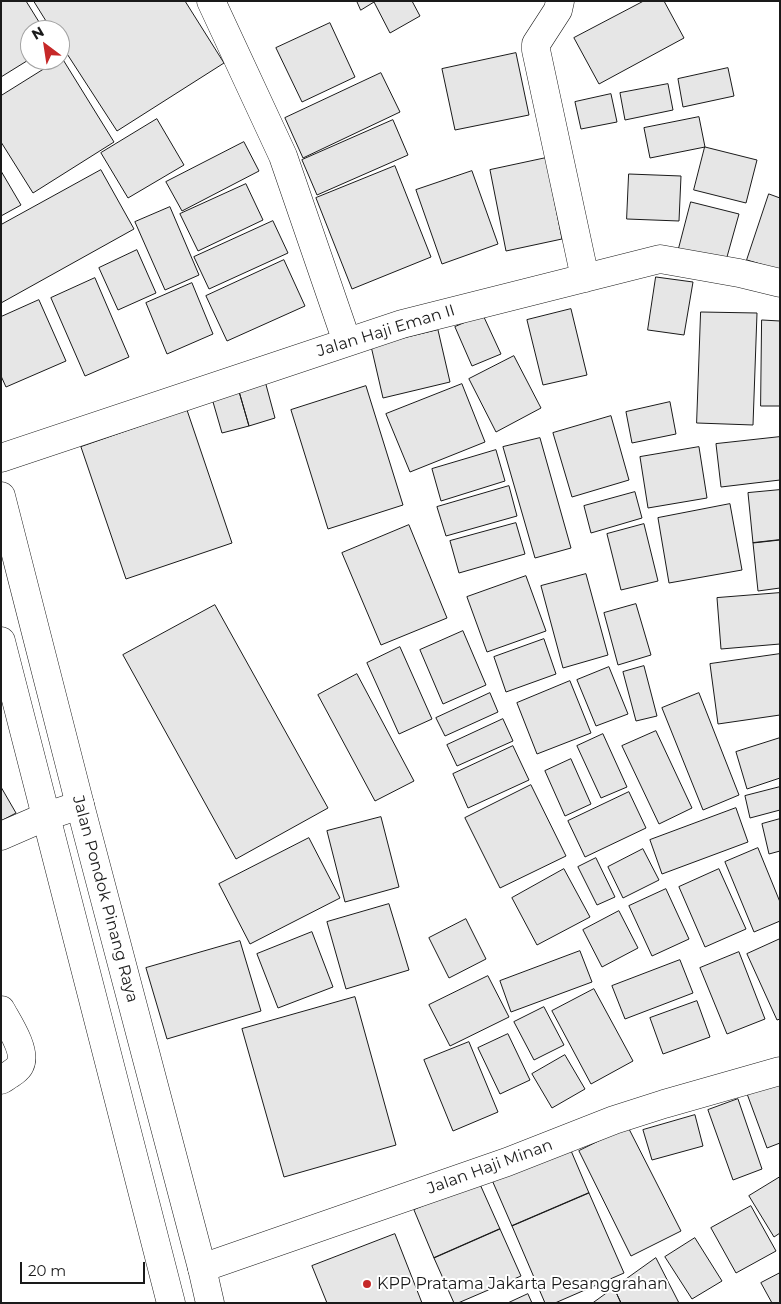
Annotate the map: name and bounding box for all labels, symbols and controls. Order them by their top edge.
north arrow [20,20,70,70]
text: N [28,22,47,44]
street label: Jalan Haji Eman II [315,301,457,361]
street label: Jalan Pondok Pinang Raya [68,793,142,1005]
street label: Jalan Haji Minan [425,1135,555,1199]
scale bar [22,1252,148,1284]
text: 20 m [28,1261,66,1280]
place label: KPP Pratama Jakarta Pesanggrahan [377,1274,668,1294]
marker: KPP Pratama Jakarta Pesanggrahan [361,1278,373,1290]

